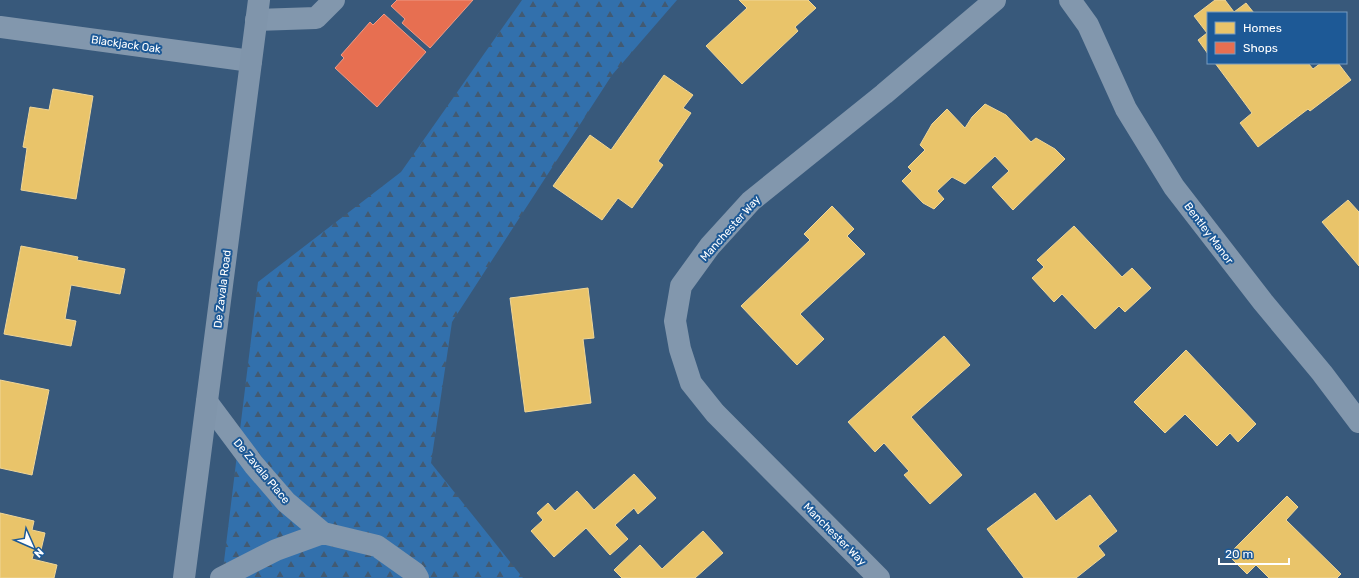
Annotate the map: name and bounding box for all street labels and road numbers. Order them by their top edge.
street label: Blackjack Oak [90,33,162,56]
street label: Manchester Way [698,193,763,264]
street label: Bentley Manor [1181,200,1236,267]
street label: De Zavala Road [211,249,234,329]
street label: De Zavala Place [231,436,292,506]
street label: Manchester Way [801,500,869,568]

